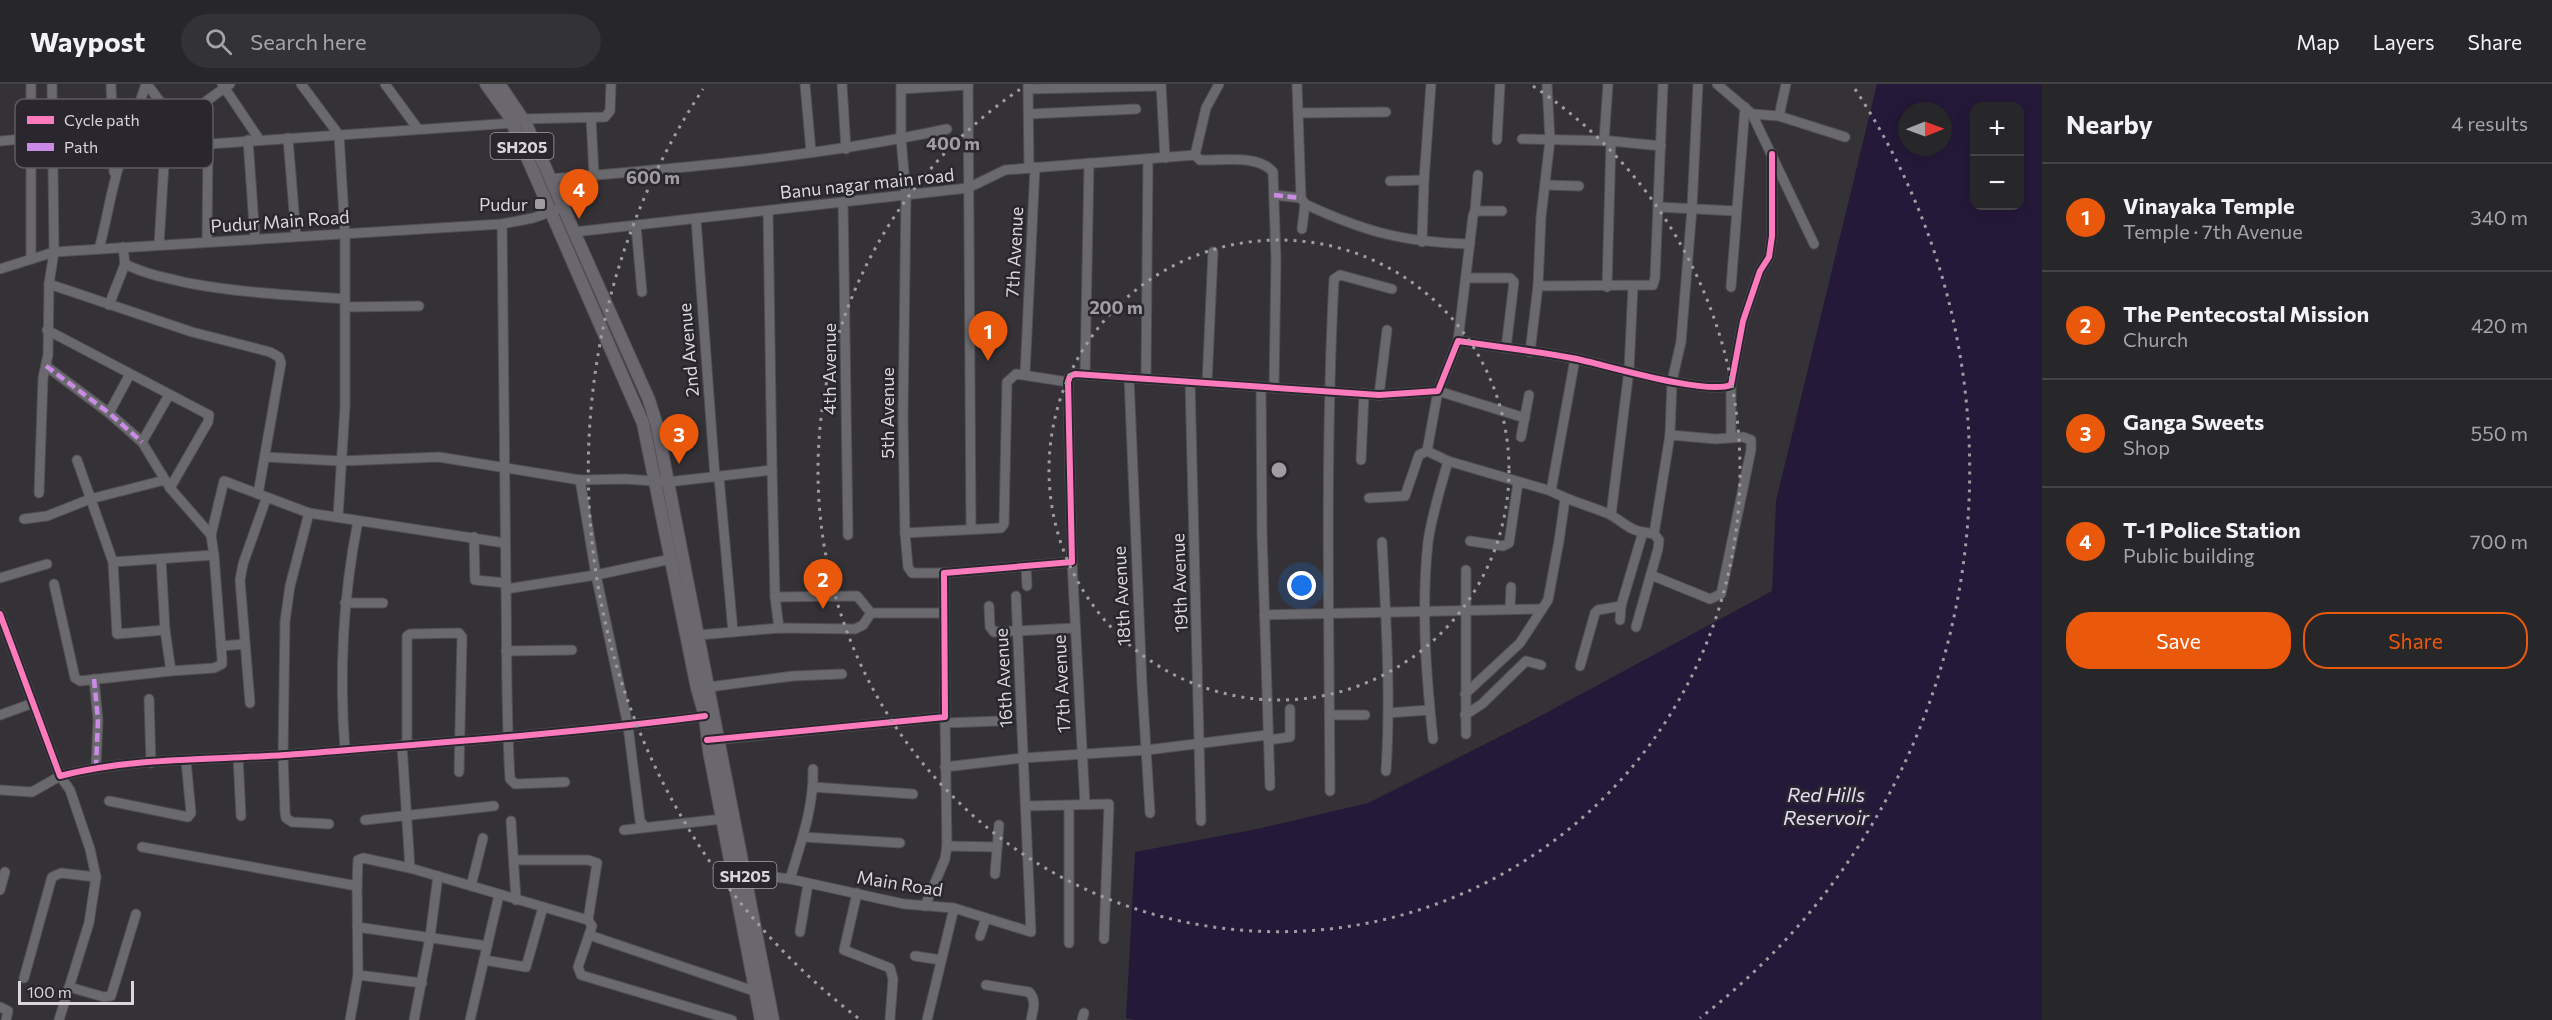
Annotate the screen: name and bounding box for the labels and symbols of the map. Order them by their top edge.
legend [15,99,213,168]
north arrow [1898,102,1952,156]
text: Cycle path [64,110,140,129]
text: 400 m [926,132,980,154]
road number: SH205 [490,133,554,159]
text: Path [64,137,98,156]
street label: Banu nagar main road [779,163,955,203]
text: 600 m [626,166,680,188]
pin: 4 [560,170,598,219]
place label: Pudur [479,193,528,215]
marker: Pudur [533,197,547,211]
street label: Pudur Main Road [210,205,350,237]
street label: 7th Avenue [1001,206,1027,298]
text: 200 m [1089,296,1143,318]
street label: 2nd Avenue [673,302,703,398]
pin: 1 [968,312,1008,361]
street label: 4th Avenue [818,323,840,415]
street label: 5th Avenue [876,367,898,459]
pin: 3 [660,414,698,464]
centre of rings [1269,460,1289,480]
street label: 19th Avenue [1166,533,1192,633]
street label: 18th Avenue [1107,546,1135,646]
pin: 2 [804,560,842,609]
your location [1287,571,1316,600]
street label: 16th Avenue [989,628,1017,728]
street label: 17th Avenue [1047,634,1075,734]
water label: Red Hills Reservoir [1783,782,1870,829]
road number: SH205 [714,862,777,888]
street label: Main Road [855,865,945,901]
scale bar [18,978,134,1006]

